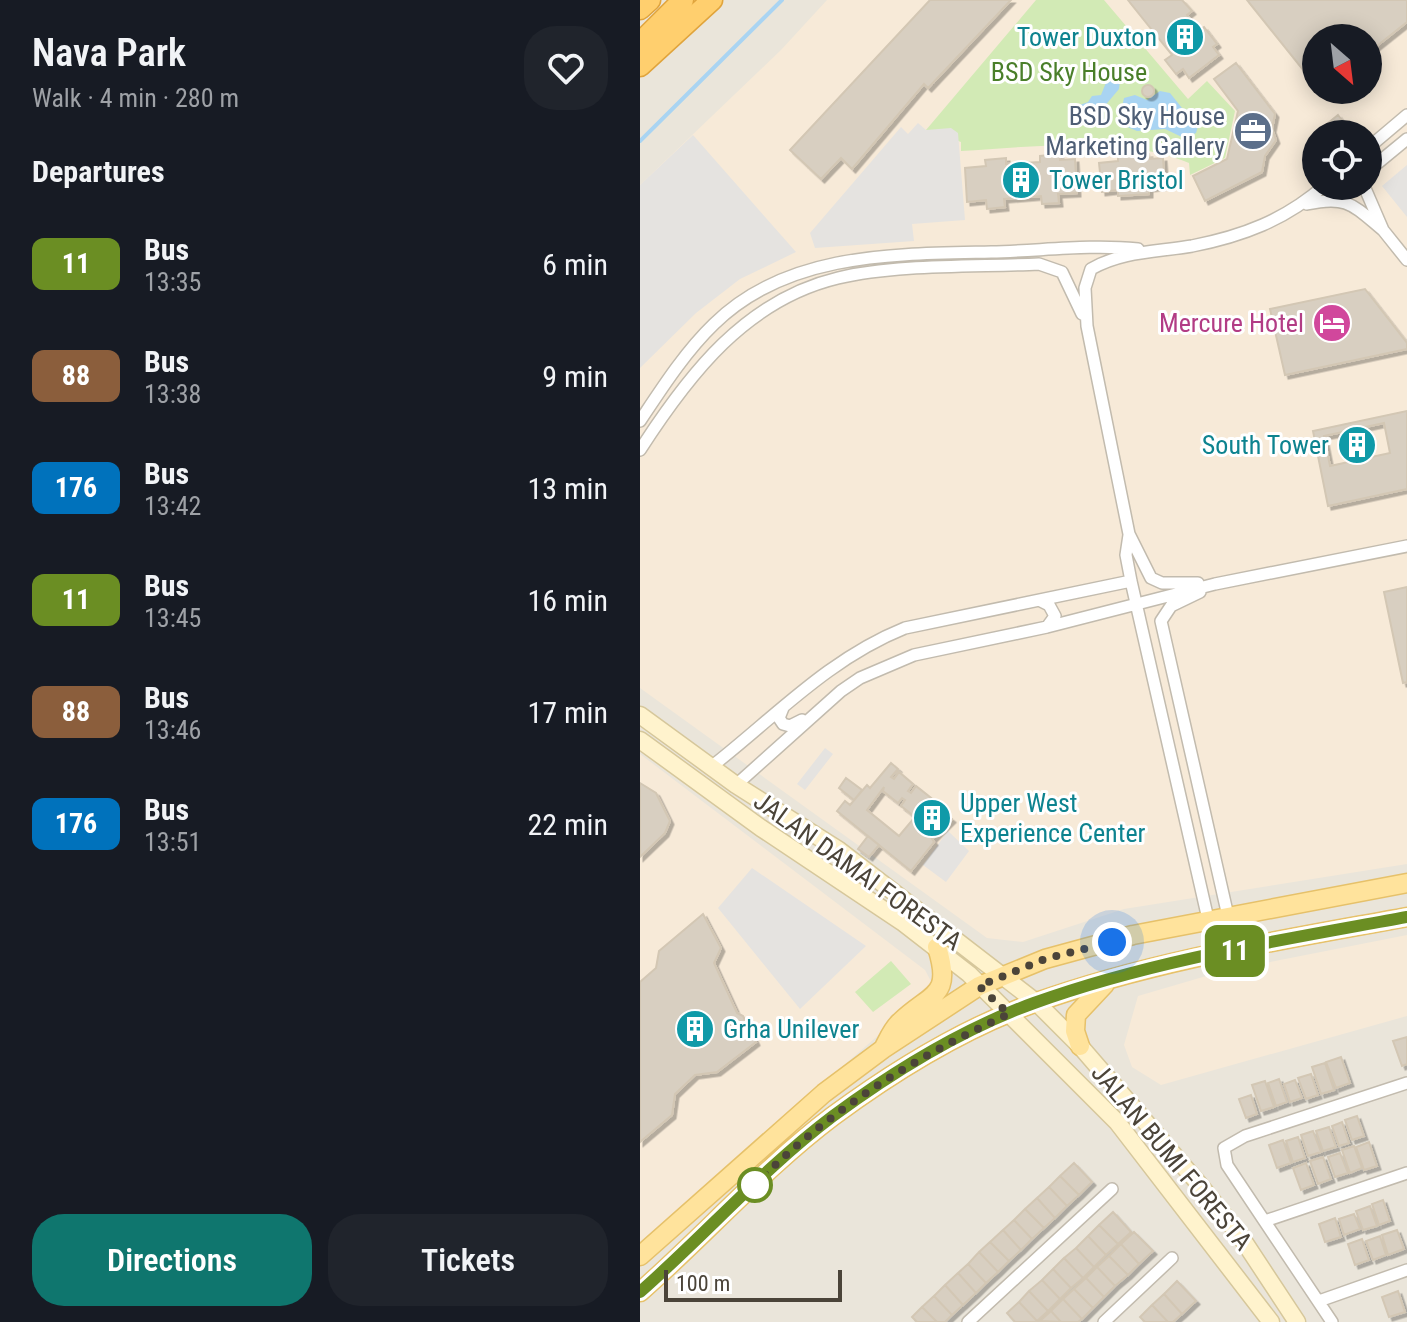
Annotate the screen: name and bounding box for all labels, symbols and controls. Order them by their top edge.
building icon: Tower Duxton [1164,16,1206,58]
place label: Tower Duxton [1017,22,1157,52]
north arrow [1302,24,1382,104]
map controls [1302,24,1382,200]
button: heart [524,26,608,110]
text: Nava Park [32,31,186,75]
park label: BSD Sky House [991,57,1147,87]
text: Walk · 4 min · 280 m [32,83,239,113]
place label: BSD Sky House Marketing Gallery [1045,101,1225,161]
office icon: BSD Sky House Marketing Gallery [1232,110,1274,152]
button: locate [1302,120,1382,200]
text: Departures [32,154,165,189]
building icon: Tower Bristol [1000,159,1042,201]
place label: Tower Bristol [1049,165,1184,195]
text: Bus [144,232,189,267]
text: 11 [62,247,90,280]
text: 6 min [542,247,608,282]
text: 13:35 [144,267,201,297]
hotel icon: Mercure Hotel [1311,302,1353,344]
place label: Mercure Hotel [1159,308,1304,338]
text: Bus [144,344,189,379]
text: 88 [62,359,90,392]
text: 9 min [542,359,608,394]
text: 13:38 [144,379,201,409]
building icon: South Tower [1336,424,1378,466]
place label: South Tower [1202,430,1329,460]
text: Bus [144,456,189,491]
text: 176 [55,471,97,504]
text: 13 min [527,471,608,506]
text: 13:42 [144,491,201,521]
text: Bus [144,568,189,603]
text: 11 [62,583,90,616]
text: 16 min [527,583,608,618]
text: 13:45 [144,603,201,633]
text: Bus [144,680,189,715]
text: 88 [62,695,90,728]
text: 17 min [527,695,608,730]
text: 13:46 [144,715,201,745]
street label: JALAN DAMAI FORESTA [748,785,968,957]
place label: Upper West Experience Center [960,788,1146,848]
text: Bus [144,792,189,827]
building icon: Upper West Experience Center [911,797,953,839]
text: 176 [55,807,97,840]
text: 22 min [527,807,608,842]
text: 13:51 [144,827,201,857]
your location [1092,922,1132,962]
line badge: 11 [1199,925,1271,977]
text: 11 [1221,934,1249,967]
building icon: Grha Unilever [674,1008,716,1050]
place label: Grha Unilever [723,1014,860,1044]
street label: JALAN BUMI FORESTA [1085,1058,1259,1256]
unlabelled marker [738,1168,772,1202]
button: Directions [32,1214,312,1306]
button: Tickets [328,1214,608,1306]
scale bar [664,1266,842,1302]
text: 100 m [676,1271,730,1296]

